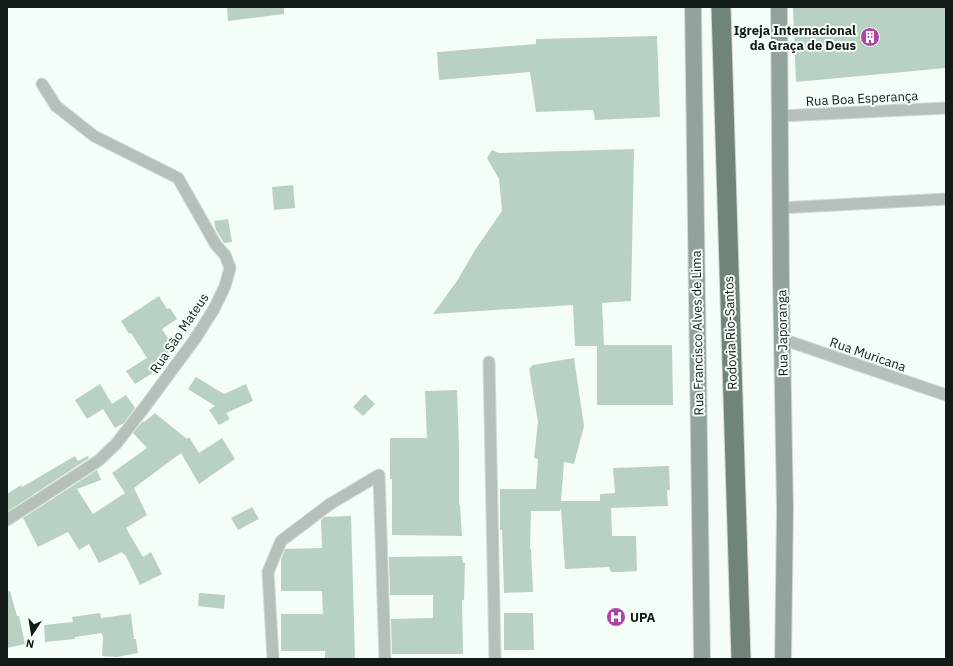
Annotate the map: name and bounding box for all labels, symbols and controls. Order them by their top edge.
place label: Igreja Internacional da Graça de Deus [734,22,856,54]
building icon: Igreja Internacional da Graça de Deus [859,26,881,48]
street label: Rua Boa Esperança [805,87,919,110]
street label: Rua Francisco Alves de Lima [688,250,707,416]
street label: Rodovia Rio-Santos [720,276,741,390]
street label: Rua Japoranga [773,289,792,377]
street label: Rua São Mateus [146,290,213,377]
street label: Rua Muricana [827,333,908,375]
hospital icon: UPA [605,606,627,628]
place label: UPA [630,609,656,626]
north arrow [12,614,52,654]
text: N [25,636,35,651]

